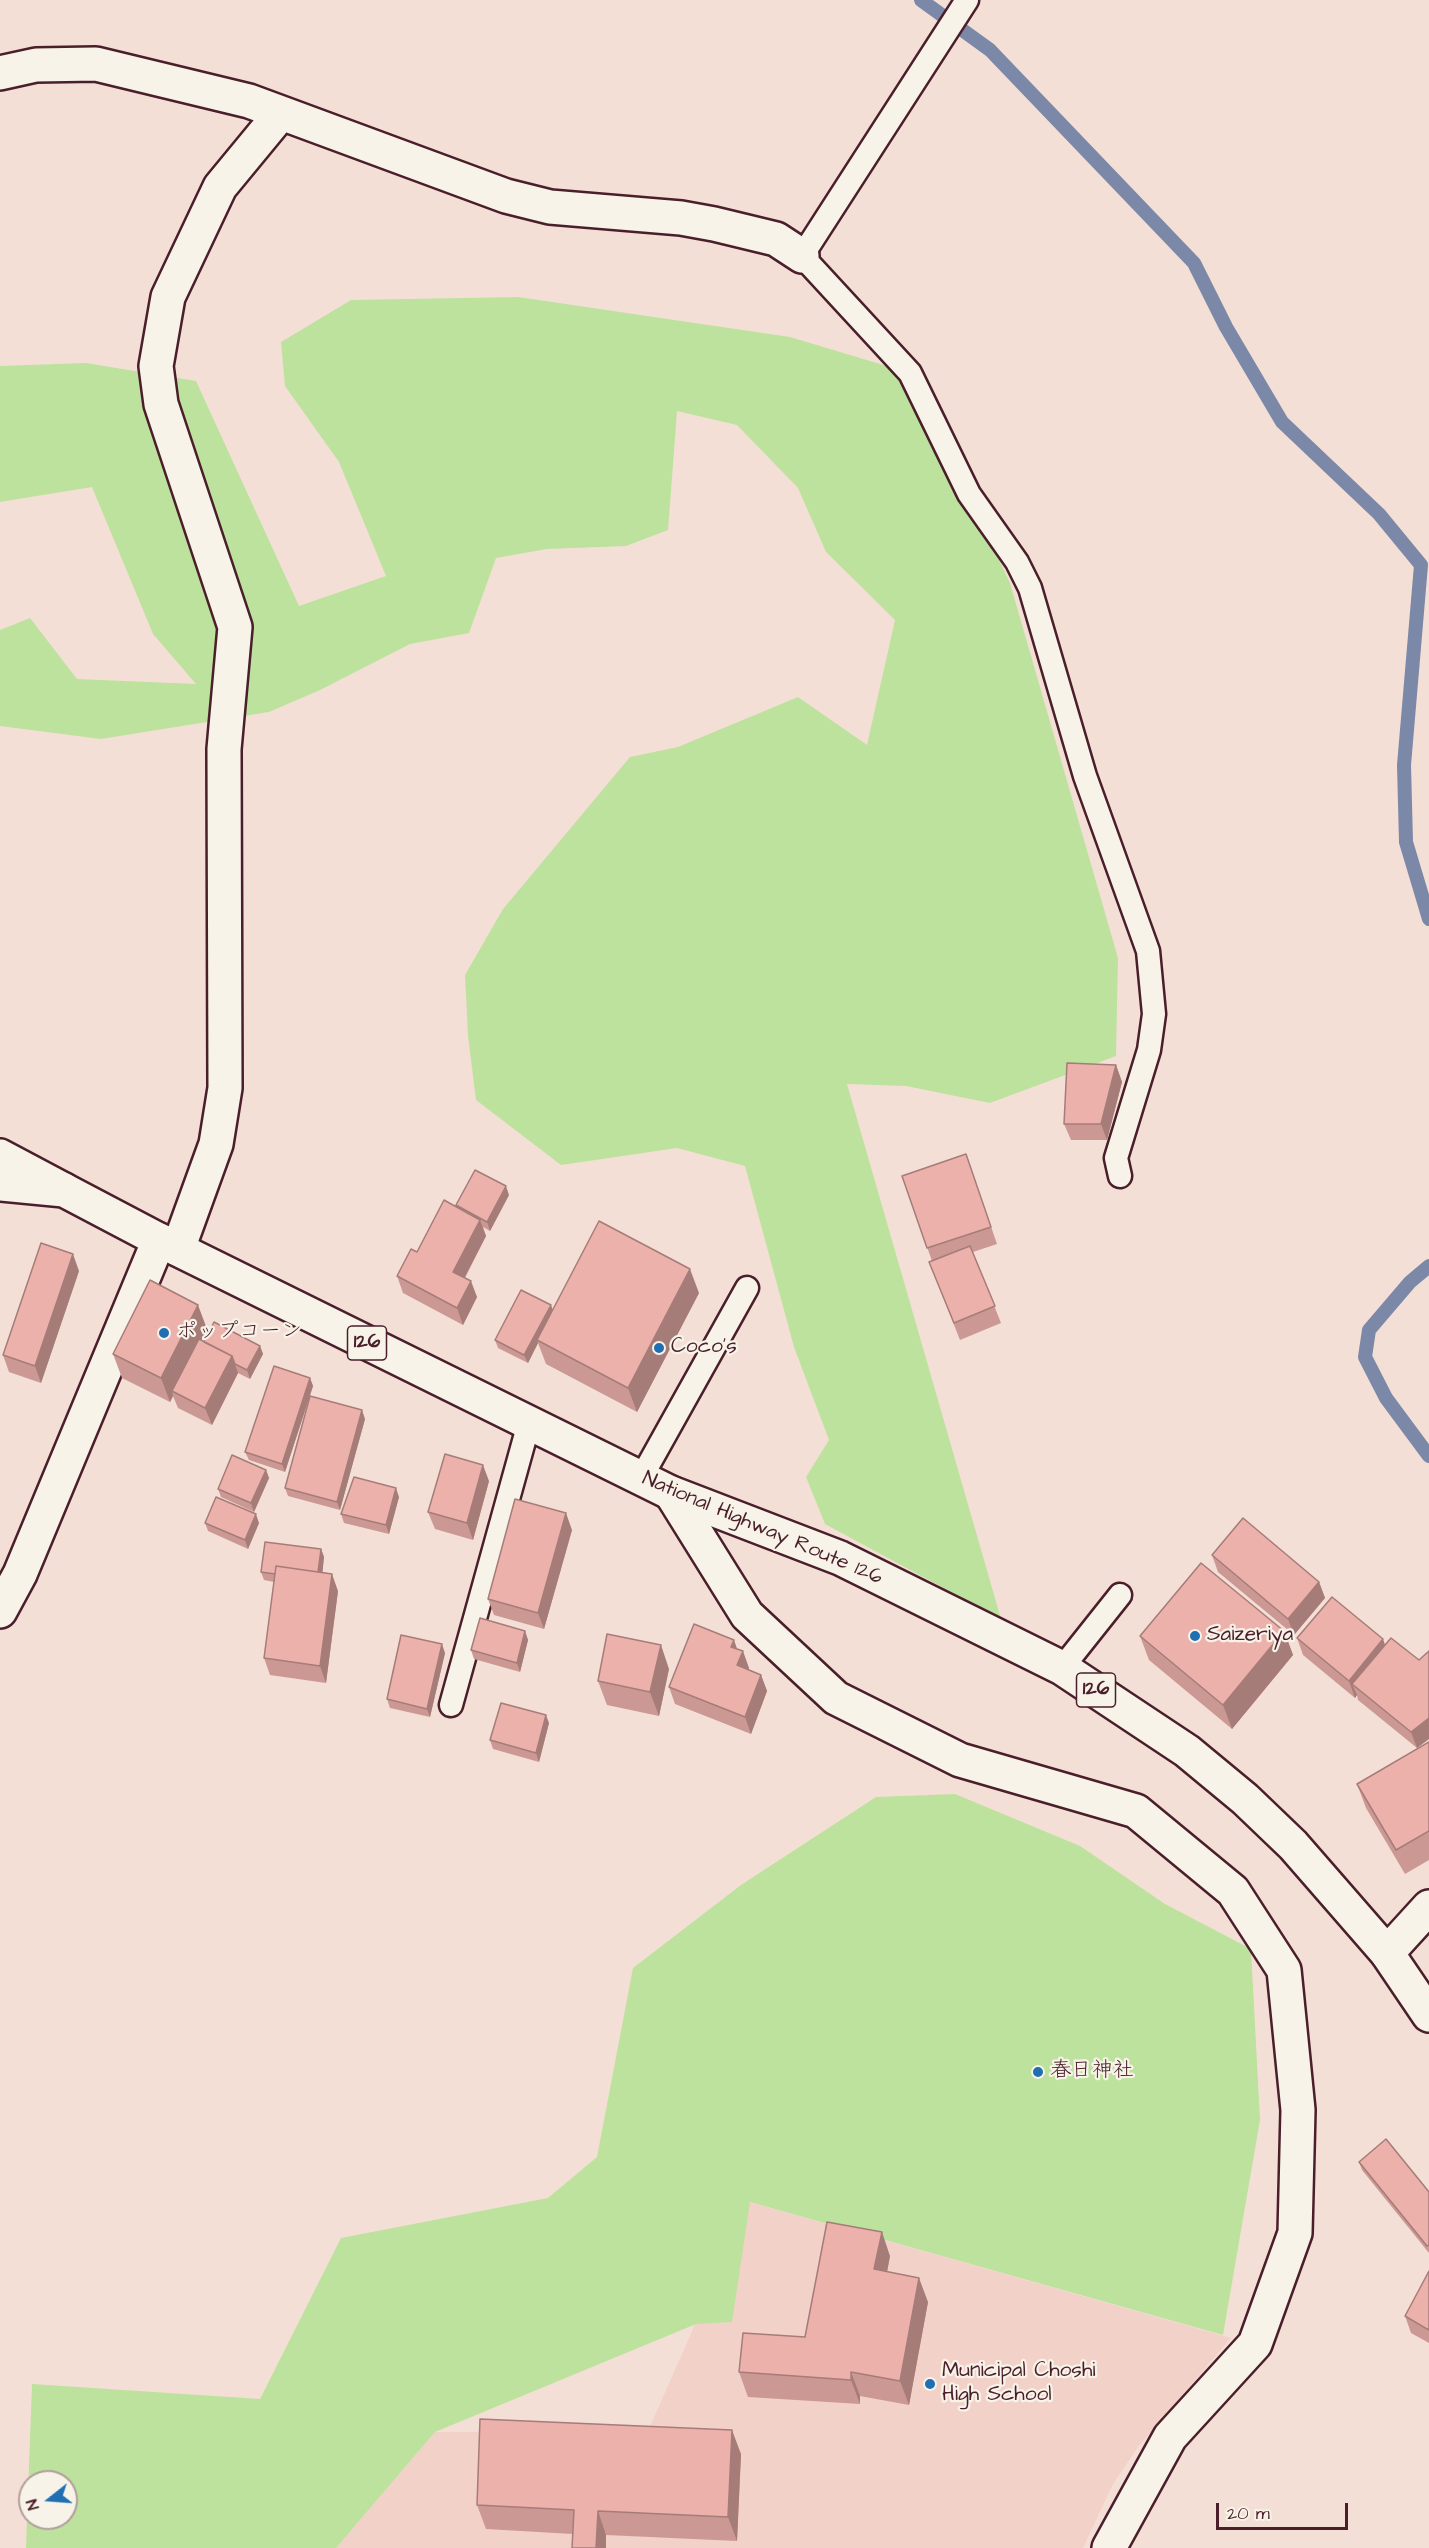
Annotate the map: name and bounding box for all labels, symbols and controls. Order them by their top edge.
place label: ポップコーン [176,1320,302,1346]
marker: ポップコーン [157,1326,171,1340]
road number: 126 [348,1326,386,1360]
place label: Coco's [671,1335,737,1361]
marker: Coco's [652,1341,666,1355]
street label: National Highway Route 126 [638,1467,886,1591]
place label: Saizeriya [1207,1623,1293,1649]
marker: Saizeriya [1188,1629,1202,1643]
road number: 126 [1076,1673,1116,1707]
place label: 春日神社 [1050,2059,1134,2085]
marker: 春日神社 [1031,2065,1045,2079]
place label: Municipal Choshi High School [942,2359,1095,2409]
marker: Municipal Choshi High School [923,2377,937,2391]
north arrow [18,2470,78,2530]
scale bar [1219,2491,1351,2529]
text: N [21,2497,45,2513]
text: 20 m [1227,2501,1270,2526]

